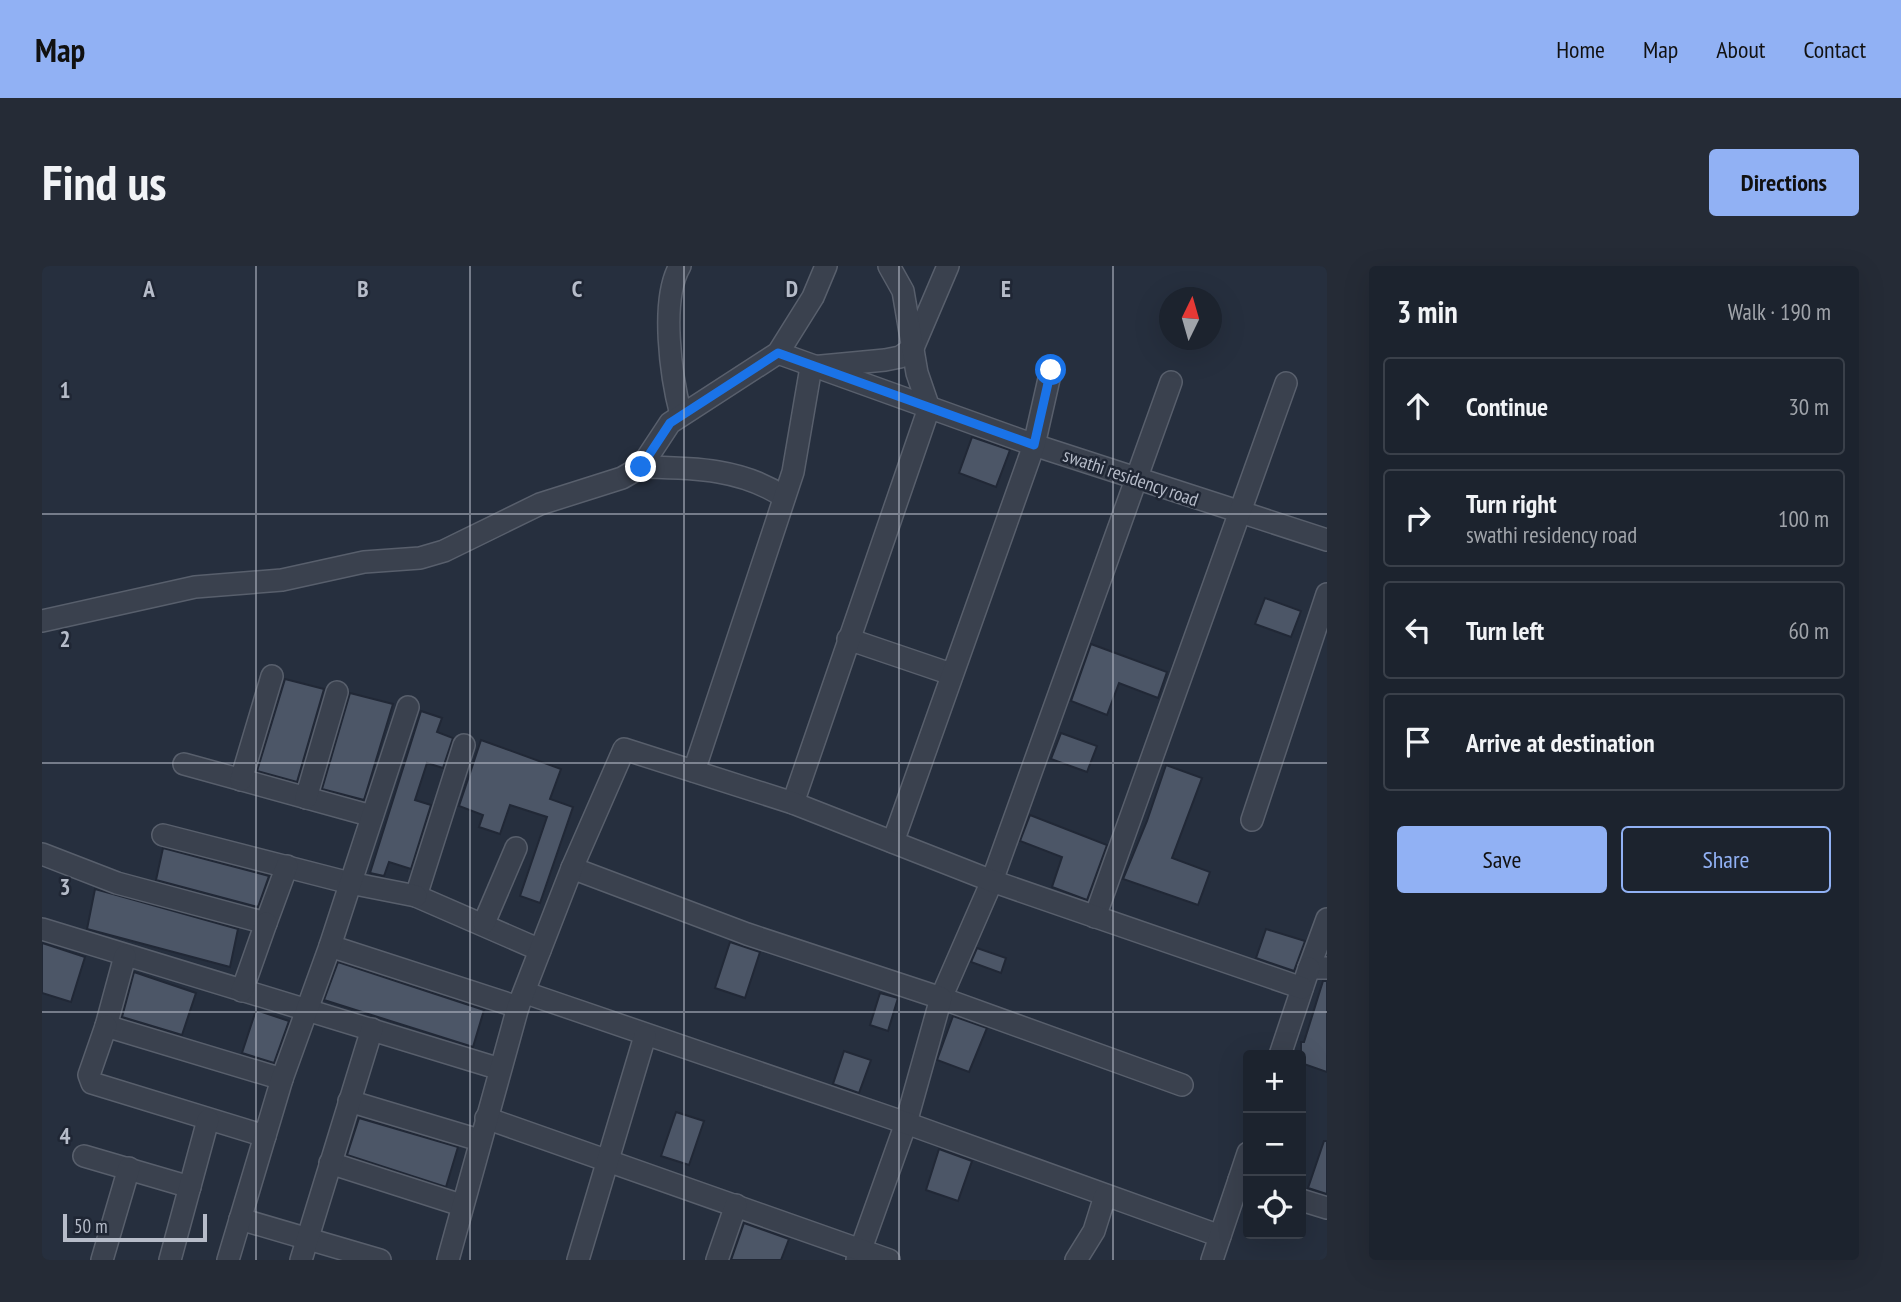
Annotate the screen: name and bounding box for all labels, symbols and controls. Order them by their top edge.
text: Map [35,28,85,71]
text: Home [1556,34,1605,65]
text: Map [1643,34,1678,65]
text: About [1716,34,1765,65]
text: Contact [1803,34,1866,65]
button: Directions [1709,149,1859,216]
text: Find us [42,150,166,214]
text: A [142,274,155,303]
text: B [357,274,369,303]
text: C [572,274,583,303]
text: D [786,274,798,303]
text: E [1001,274,1011,303]
north arrow [1159,287,1222,350]
text: 3 min [1397,292,1458,331]
text: Walk · 190 m [1728,297,1831,326]
route start [1035,354,1066,385]
text: 1 [60,375,71,404]
icon: ahead [1399,387,1437,425]
text: Continue [1466,390,1548,423]
text: 30 m [1788,392,1829,421]
street label: swathi residency road [1060,443,1202,511]
route end [625,451,656,482]
text: Turn right [1466,487,1557,520]
icon: right [1399,499,1437,537]
text: 100 m [1778,504,1829,533]
text: swathi residency road [1466,520,1637,549]
icon: left [1399,611,1437,649]
text: Turn left [1466,614,1544,647]
text: 60 m [1788,616,1829,645]
text: 2 [60,624,71,653]
icon: arrive [1399,723,1437,761]
text: Arrive at destination [1466,726,1655,759]
button: Save [1397,826,1607,893]
button: Share [1621,826,1831,893]
text: 3 [60,872,71,901]
map controls [1243,1050,1306,1239]
button: + [1243,1050,1306,1113]
button: − [1243,1113,1306,1176]
text: 4 [60,1121,71,1150]
button: locate [1243,1176,1306,1239]
scale bar [63,1211,206,1243]
text: 50 m [74,1214,108,1238]

